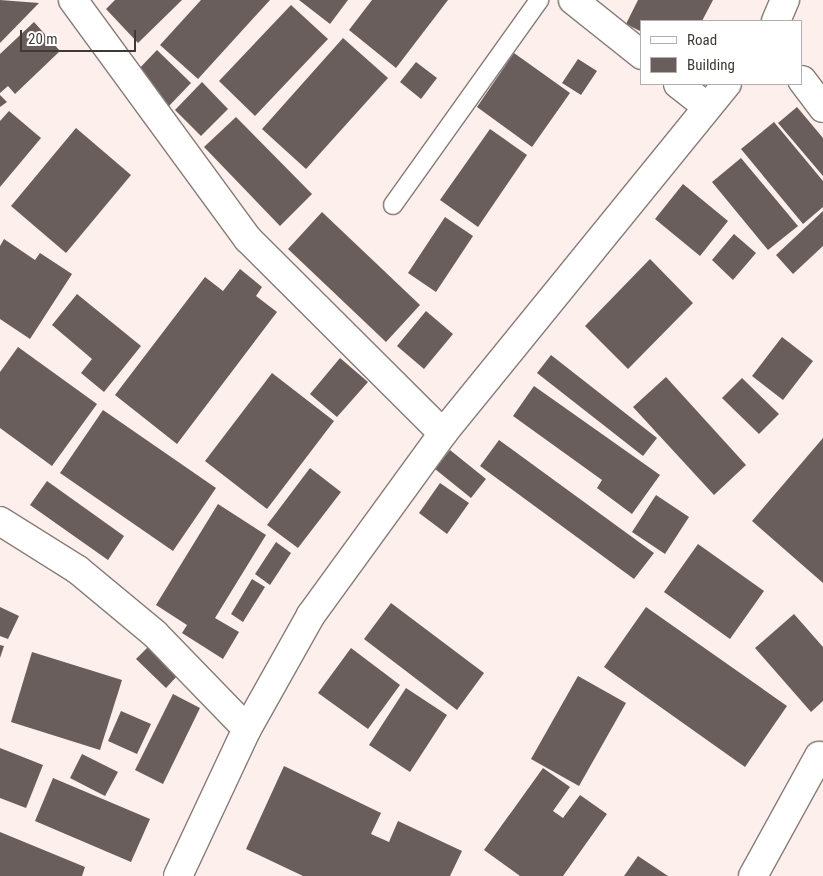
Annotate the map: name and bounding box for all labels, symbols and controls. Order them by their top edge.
scale bar [22,20,139,52]
legend [640,20,803,85]
text: 20 m [28,30,58,48]
text: Road [687,31,717,49]
text: Building [687,56,735,74]

